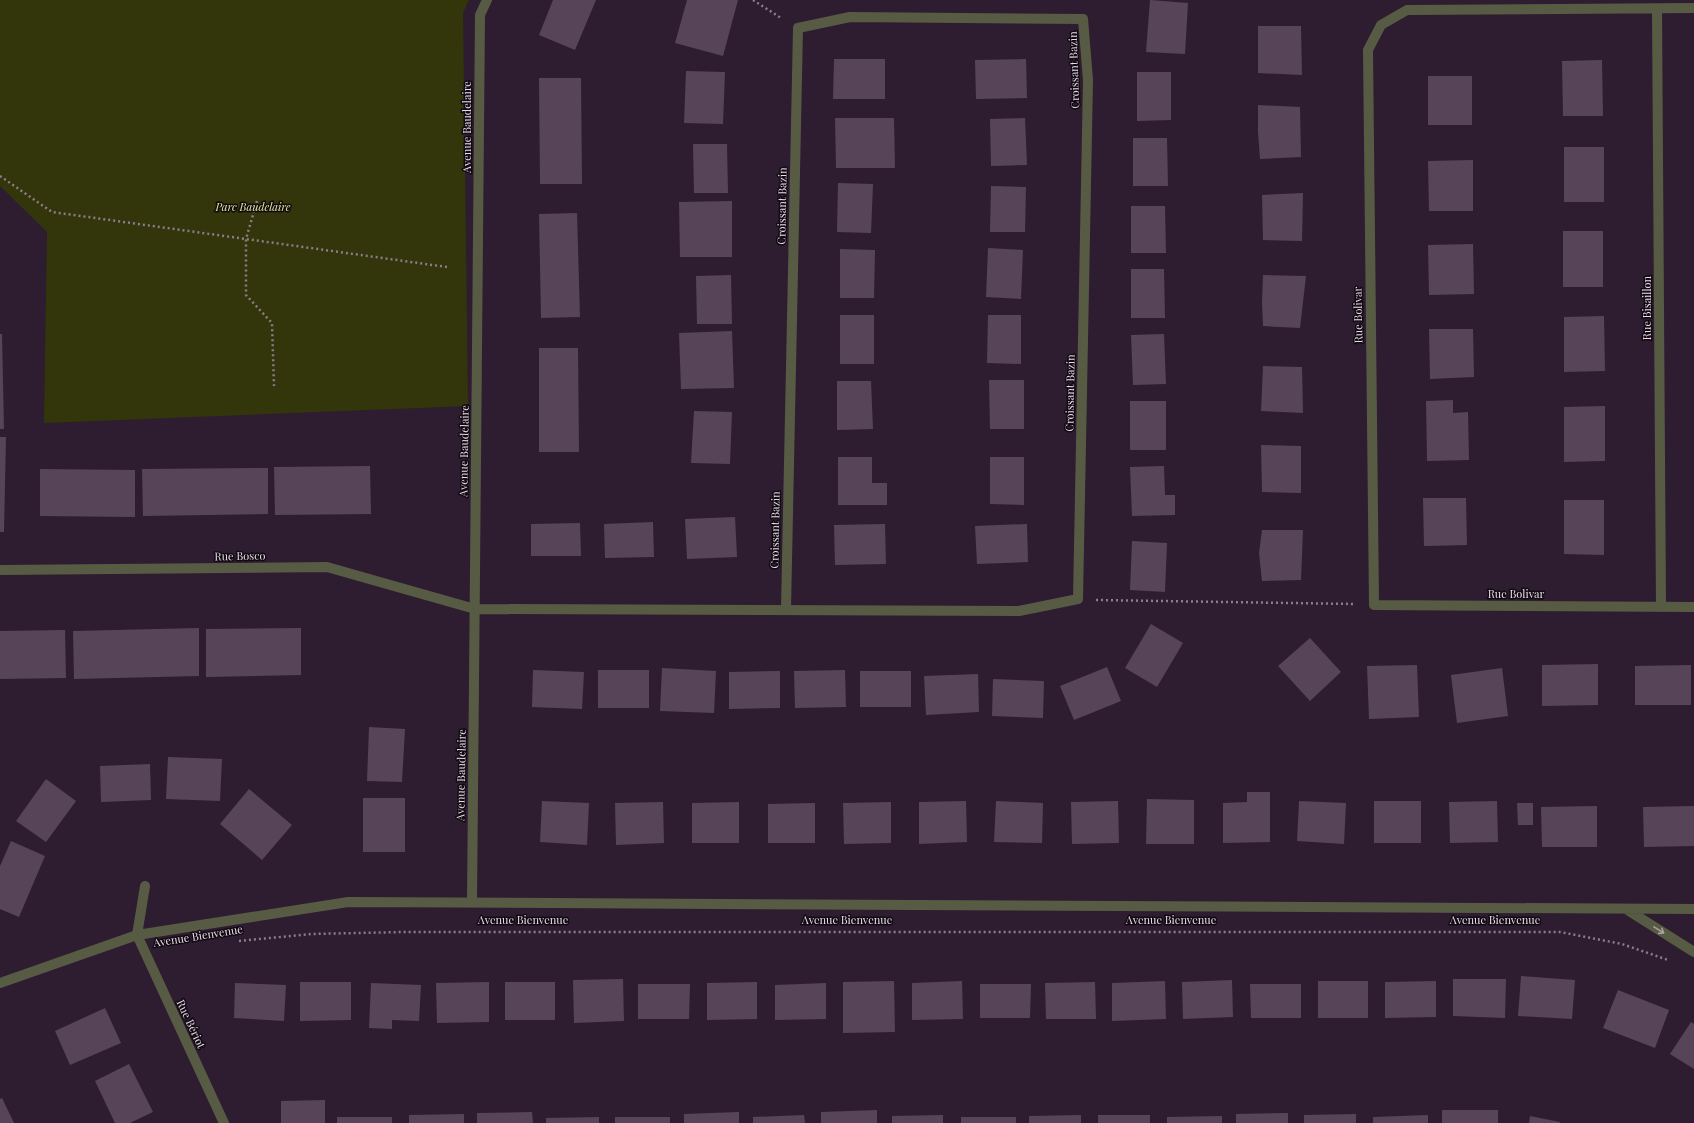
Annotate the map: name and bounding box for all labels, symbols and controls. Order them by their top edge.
street label: Croissant Bazin [1065,31,1082,109]
street label: Avenue Baudelaire [459,81,474,174]
street label: Croissant Bazin [773,167,790,245]
park label: Parc Baudelaire [214,199,291,214]
street label: Rue Bisaillon [1639,275,1654,340]
street label: Rue Bolivar [1350,286,1365,343]
street label: Croissant Bazin [1061,354,1078,432]
street label: Avenue Baudelaire [455,405,472,498]
street label: Croissant Bazin [766,491,783,569]
street label: Rue Bosco [214,548,266,563]
street label: Rue Bolivar [1488,586,1544,601]
street label: Avenue Baudelaire [452,729,469,822]
street label: Avenue Bienvenue [477,912,569,927]
street label: Avenue Bienvenue [801,912,893,927]
street label: Avenue Bienvenue [1125,912,1217,927]
street label: Avenue Bienvenue [1449,912,1541,927]
street label: Avenue Bienvenue [151,921,244,950]
one-way arrow [1653,926,1664,934]
street label: Rue Bériot [174,997,209,1051]

